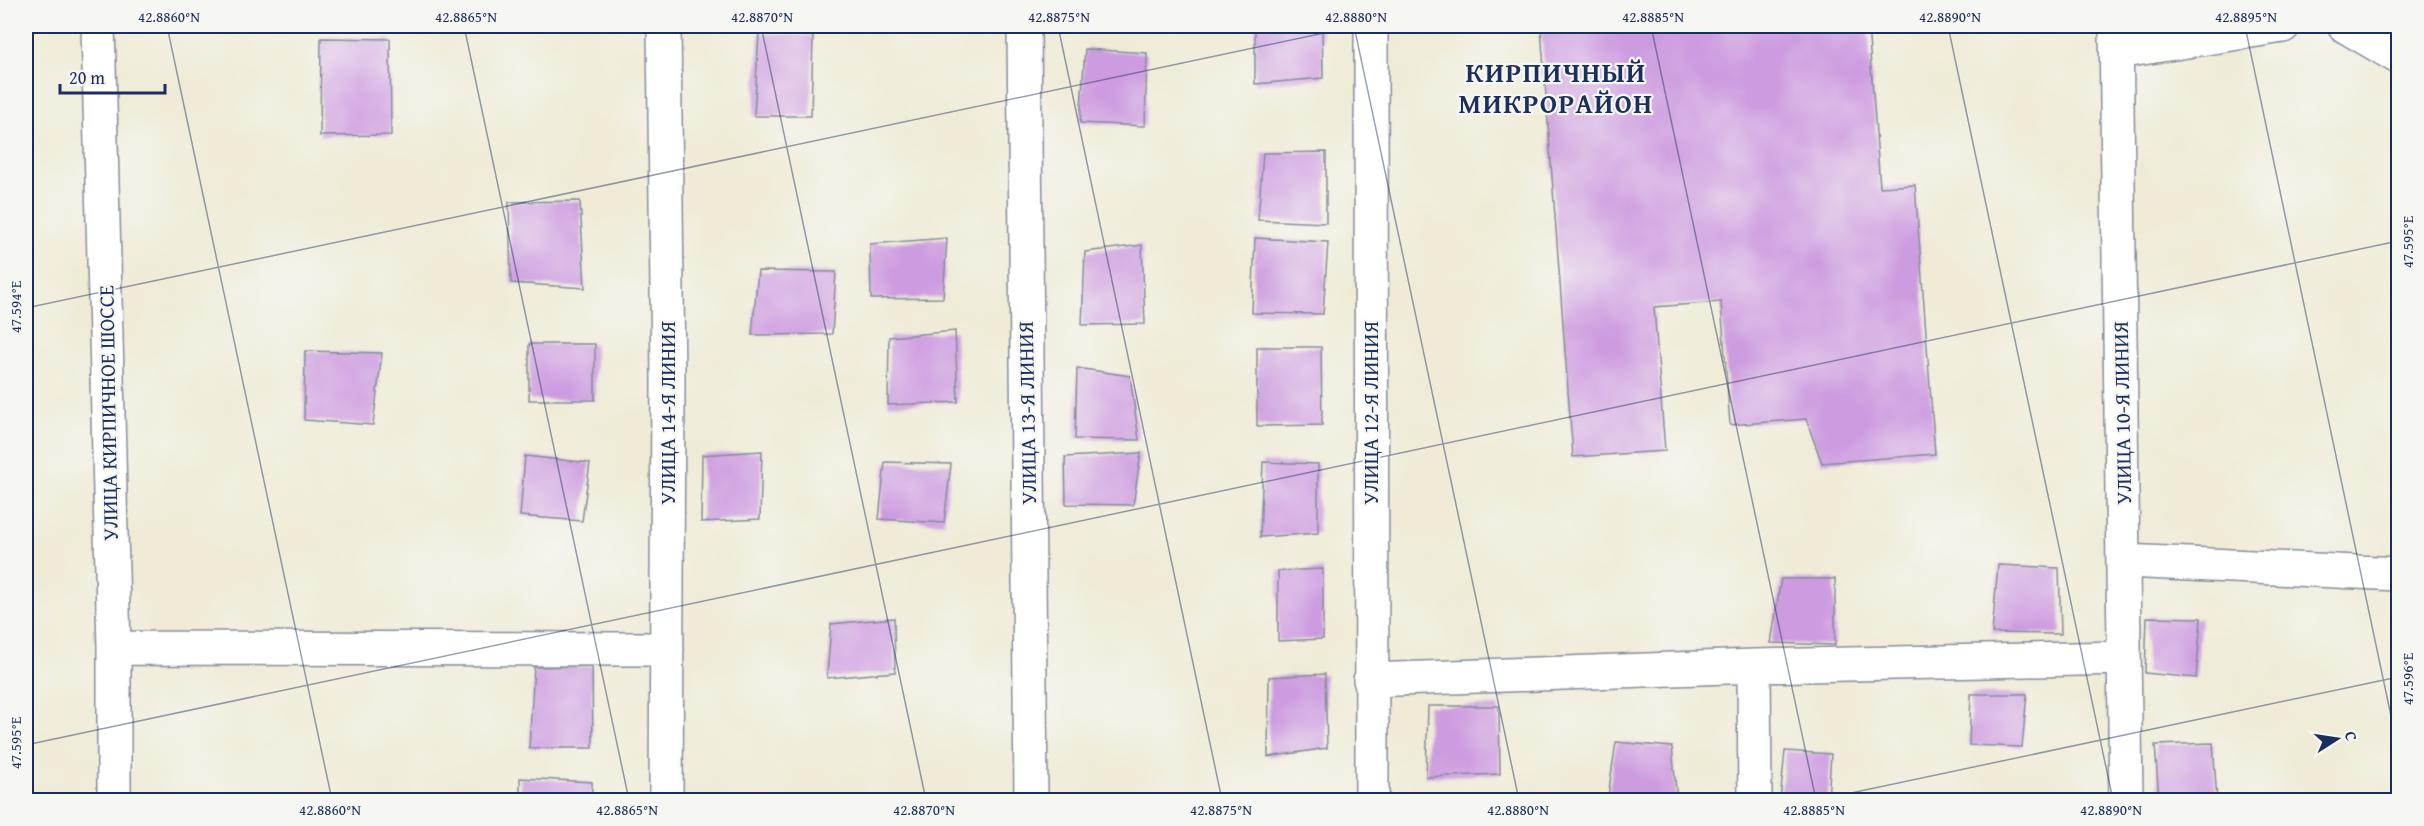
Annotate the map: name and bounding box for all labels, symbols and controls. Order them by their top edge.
text: 42.8860°N [138,6,200,27]
text: 42.8865°N [435,6,497,27]
text: 42.8870°N [731,6,793,27]
text: 42.8875°N [1028,6,1090,27]
text: 42.8880°N [1325,6,1387,27]
text: 42.8885°N [1622,6,1684,27]
text: 42.8890°N [1919,6,1981,27]
text: 42.8895°N [2215,6,2277,27]
district label: КИРПИЧНЫЙ МИКРОРАЙОН [1458,52,1654,123]
scale bar [60,57,165,95]
text: 20 m [69,64,105,91]
text: 47.595°E [2397,215,2418,268]
text: 47.594°E [5,280,26,333]
street label: УЛИЦА КИРПИЧНОЕ ШОССЕ [90,285,126,541]
street label: УЛИЦА 14-Я ЛИНИЯ [652,321,683,505]
street label: УЛИЦА 13-Я ЛИНИЯ [1010,321,1044,505]
street label: УЛИЦА 12-Я ЛИНИЯ [1355,321,1386,505]
street label: УЛИЦА 10-Я ЛИНИЯ [2105,321,2139,505]
text: 47.596°E [2397,652,2418,705]
north arrow [2307,709,2367,769]
text: 47.595°E [5,716,26,769]
text: С [2339,729,2364,743]
text: 42.8860°N [299,799,361,820]
text: 42.8865°N [596,799,658,820]
text: 42.8870°N [893,799,955,820]
text: 42.8875°N [1190,799,1252,820]
text: 42.8880°N [1487,799,1549,820]
text: 42.8885°N [1783,799,1845,820]
text: 42.8890°N [2080,799,2142,820]

